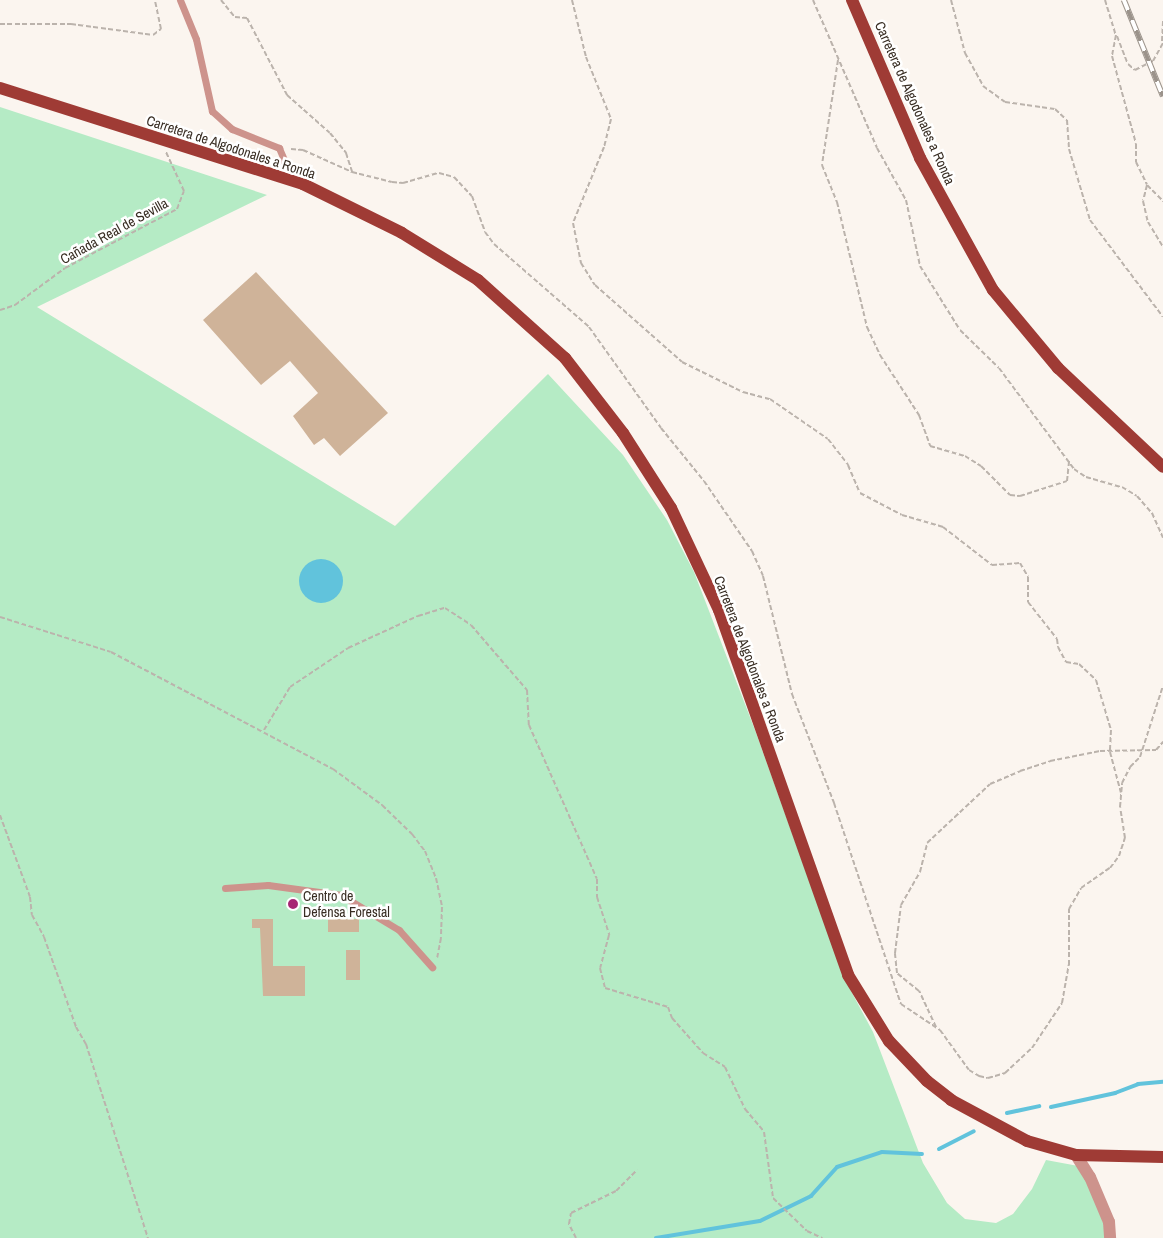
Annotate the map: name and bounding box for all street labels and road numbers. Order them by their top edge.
street label: Carretera de Algodonales a Ronda [871,19,959,187]
street label: Carretera de Algodonales a Ronda [144,112,318,182]
street label: Cañada Real de Sevilla [57,194,171,268]
street label: Carretera de Algodonales a Ronda [710,573,790,745]

